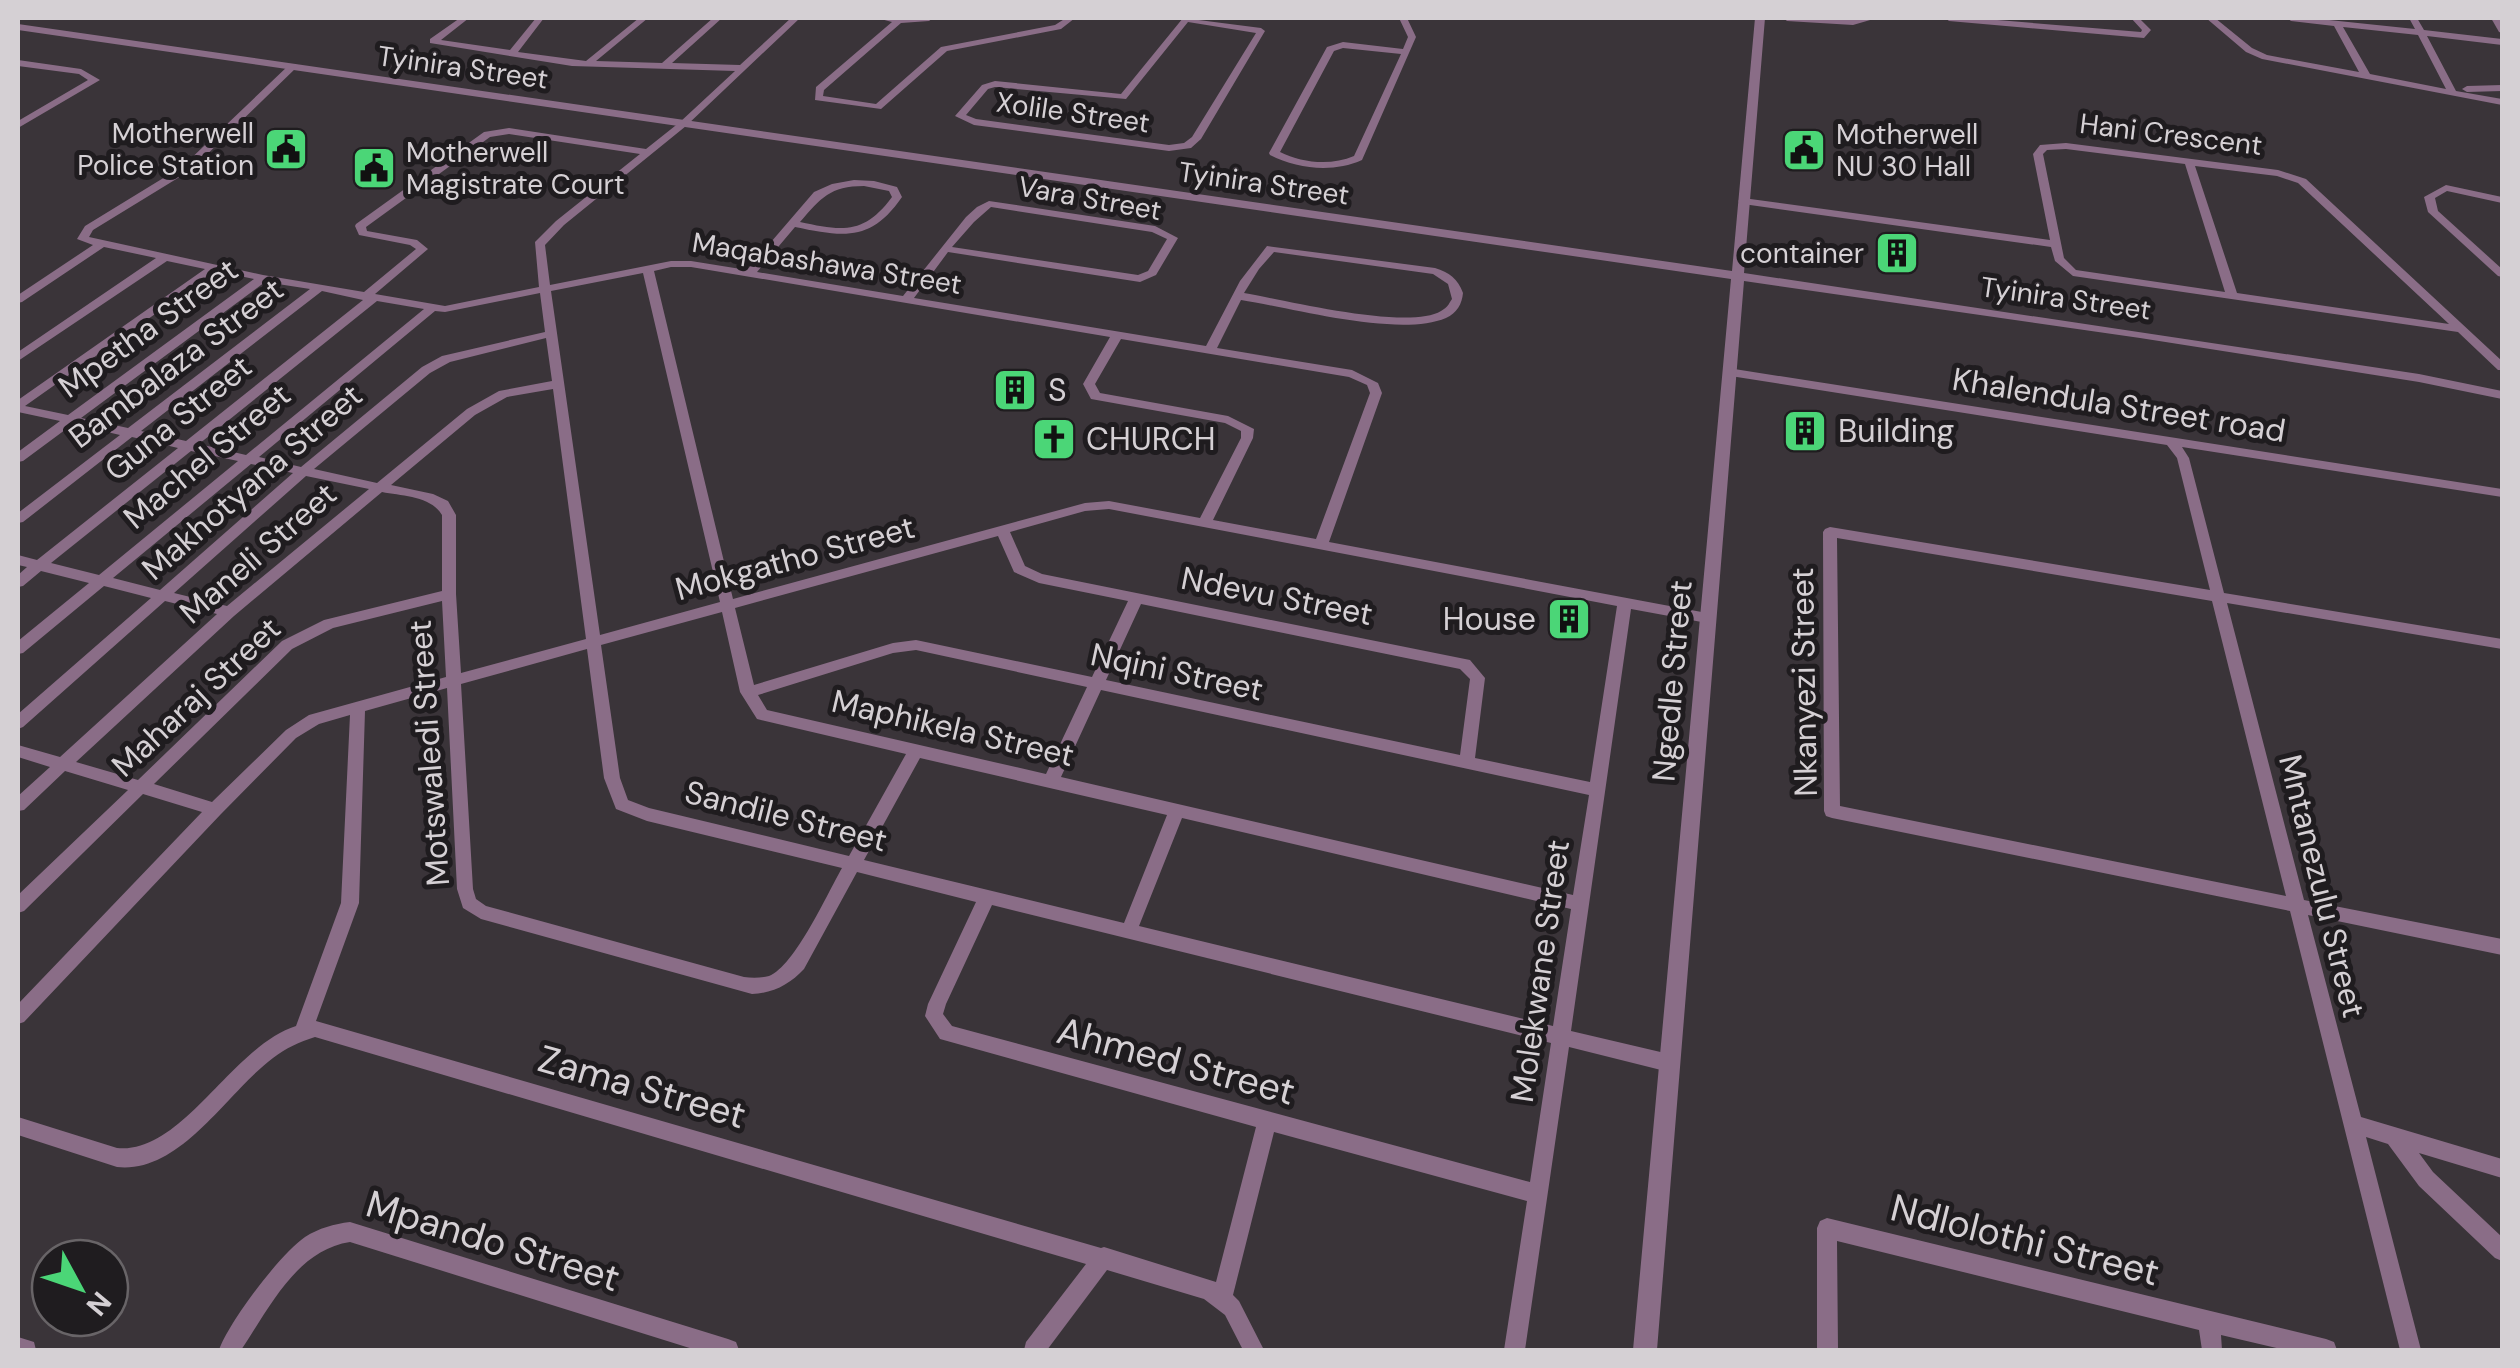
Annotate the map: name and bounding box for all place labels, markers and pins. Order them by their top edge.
place label: Motherwell Police Station [77,115,254,184]
place label: Motherwell NU 30 Hall [1836,116,1978,185]
public building icon: Motherwell Police Station [263,126,309,172]
public building icon: Motherwell NU 30 Hall [1781,127,1827,173]
place label: Motherwell Magistrate Court [406,134,625,203]
public building icon: Motherwell Magistrate Court [351,145,397,191]
building icon: container [1874,230,1920,276]
place label: container [1740,235,1864,272]
building icon: S [992,367,1038,413]
place label: S [1048,369,1067,411]
building icon: Building [1782,408,1828,454]
place label: Building [1838,410,1954,452]
church icon: CHURCH [1031,416,1077,462]
place label: CHURCH [1086,418,1215,460]
building icon: House [1546,596,1592,642]
place label: House [1443,598,1536,640]

